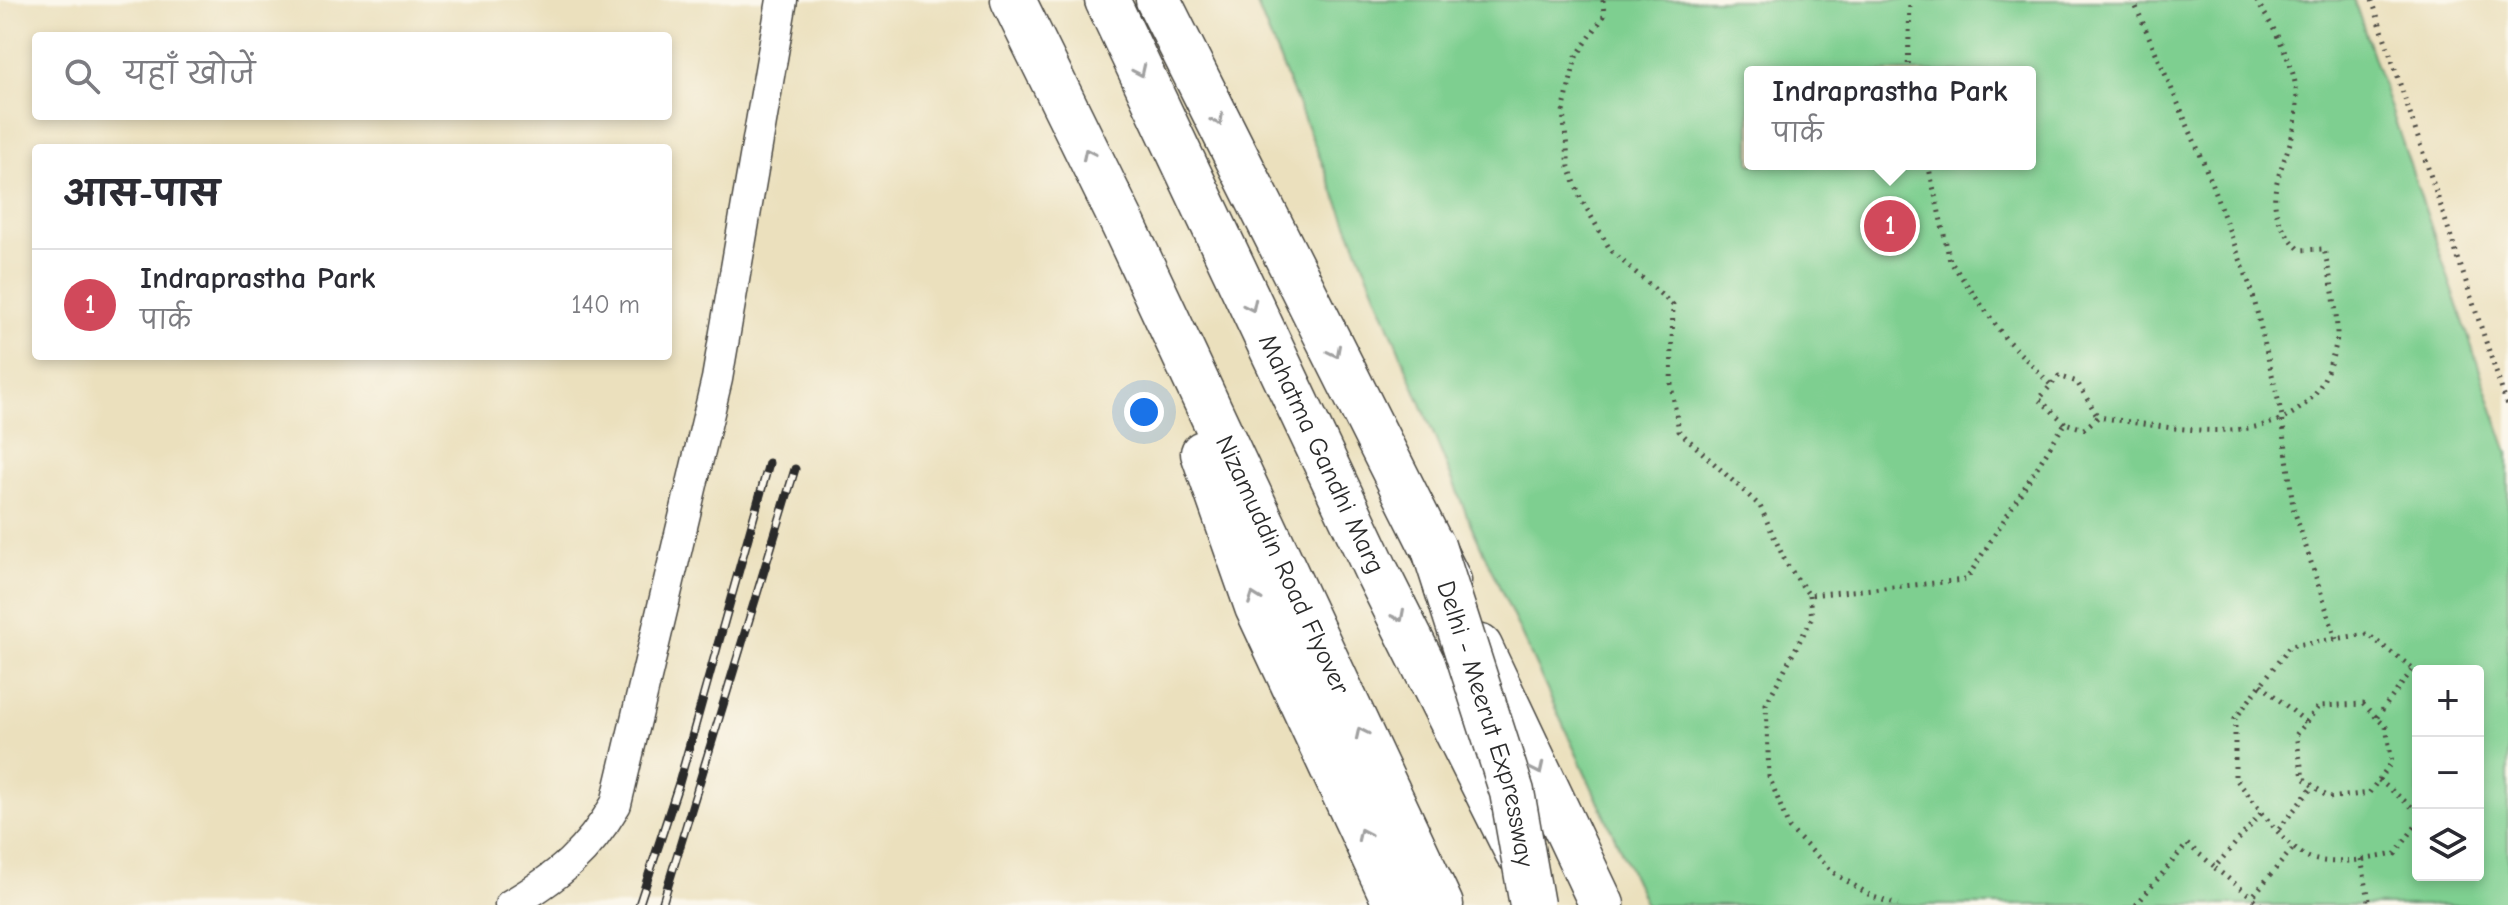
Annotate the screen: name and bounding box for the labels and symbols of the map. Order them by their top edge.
one-way arrow [1130,62,1146,77]
one-way arrow [1209,111,1224,126]
one-way arrow [1083,148,1098,163]
pin: 1 [1864,196,1916,256]
one-way arrow [1241,297,1257,312]
street label: Mahatma Gandhi Marg [1252,330,1391,578]
one-way arrow [1325,343,1341,358]
your location [1124,392,1164,432]
street label: Nizamuddin Road Flyover [1209,431,1356,700]
street label: Delhi - Meerut Expressway [1430,577,1540,870]
one-way arrow [1247,592,1264,606]
one-way arrow [1389,608,1405,622]
one-way arrow [1354,726,1370,741]
one-way arrow [1528,760,1544,775]
one-way arrow [1357,828,1373,843]

